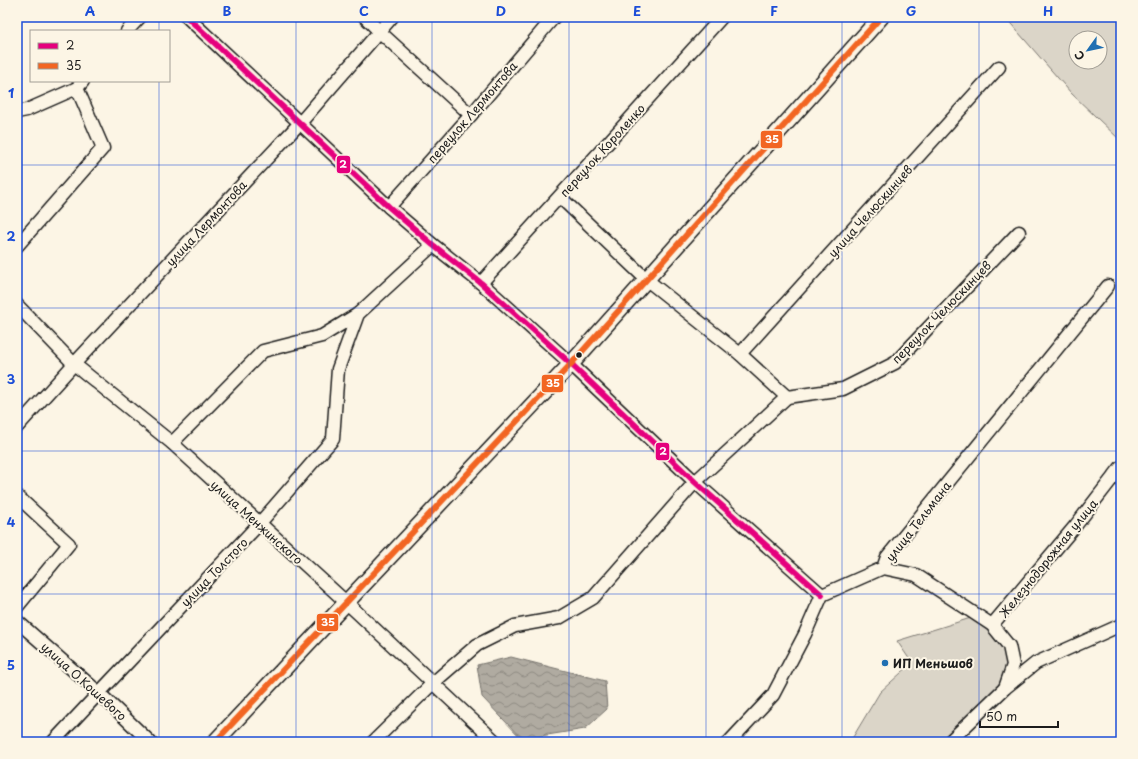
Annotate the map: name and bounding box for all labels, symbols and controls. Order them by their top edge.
text: A [85,1,95,20]
text: B [223,1,232,20]
text: C [359,1,369,20]
text: D [496,1,506,20]
text: E [633,1,641,20]
text: F [770,1,778,20]
text: G [906,1,916,20]
text: H [1043,1,1053,20]
legend [30,30,170,82]
north arrow [1068,30,1108,70]
text: 2 [66,36,75,54]
text: С [1070,48,1089,64]
text: 35 [66,56,81,74]
street label: переулок Лермонтова [423,57,522,167]
text: 1 [8,83,14,102]
street label: переулок Короленко [555,99,649,201]
line badge: 35 [760,130,783,149]
text: 35 [765,130,779,147]
line badge: 2 [336,155,351,174]
text: 2 [339,155,347,172]
street label: улица Челюскинцев [824,161,916,261]
street label: улица Лермонтова [161,176,251,270]
text: 2 [6,226,16,245]
street label: переулок Челюскинцев [887,257,995,367]
unlabelled marker [574,350,584,360]
text: 3 [7,369,16,388]
line badge: 35 [541,374,564,393]
text: 35 [546,374,560,391]
line badge: 2 [655,442,670,461]
text: 2 [659,442,667,459]
street label: улица Менжинского [207,476,307,568]
street label: улица Тельмана [881,477,955,565]
street label: Железнодорожная улица [994,494,1102,621]
text: 4 [7,512,16,531]
street label: улица Толстого [176,533,252,611]
line badge: 35 [316,613,339,632]
text: 35 [321,613,335,630]
street label: улица О.Кошевого [37,638,131,725]
place label: ИП Меньшов [893,654,973,672]
text: 5 [7,655,15,674]
marker: ИП Меньшов [880,658,890,668]
scale bar [980,703,1058,729]
text: 50 m [986,707,1017,725]

